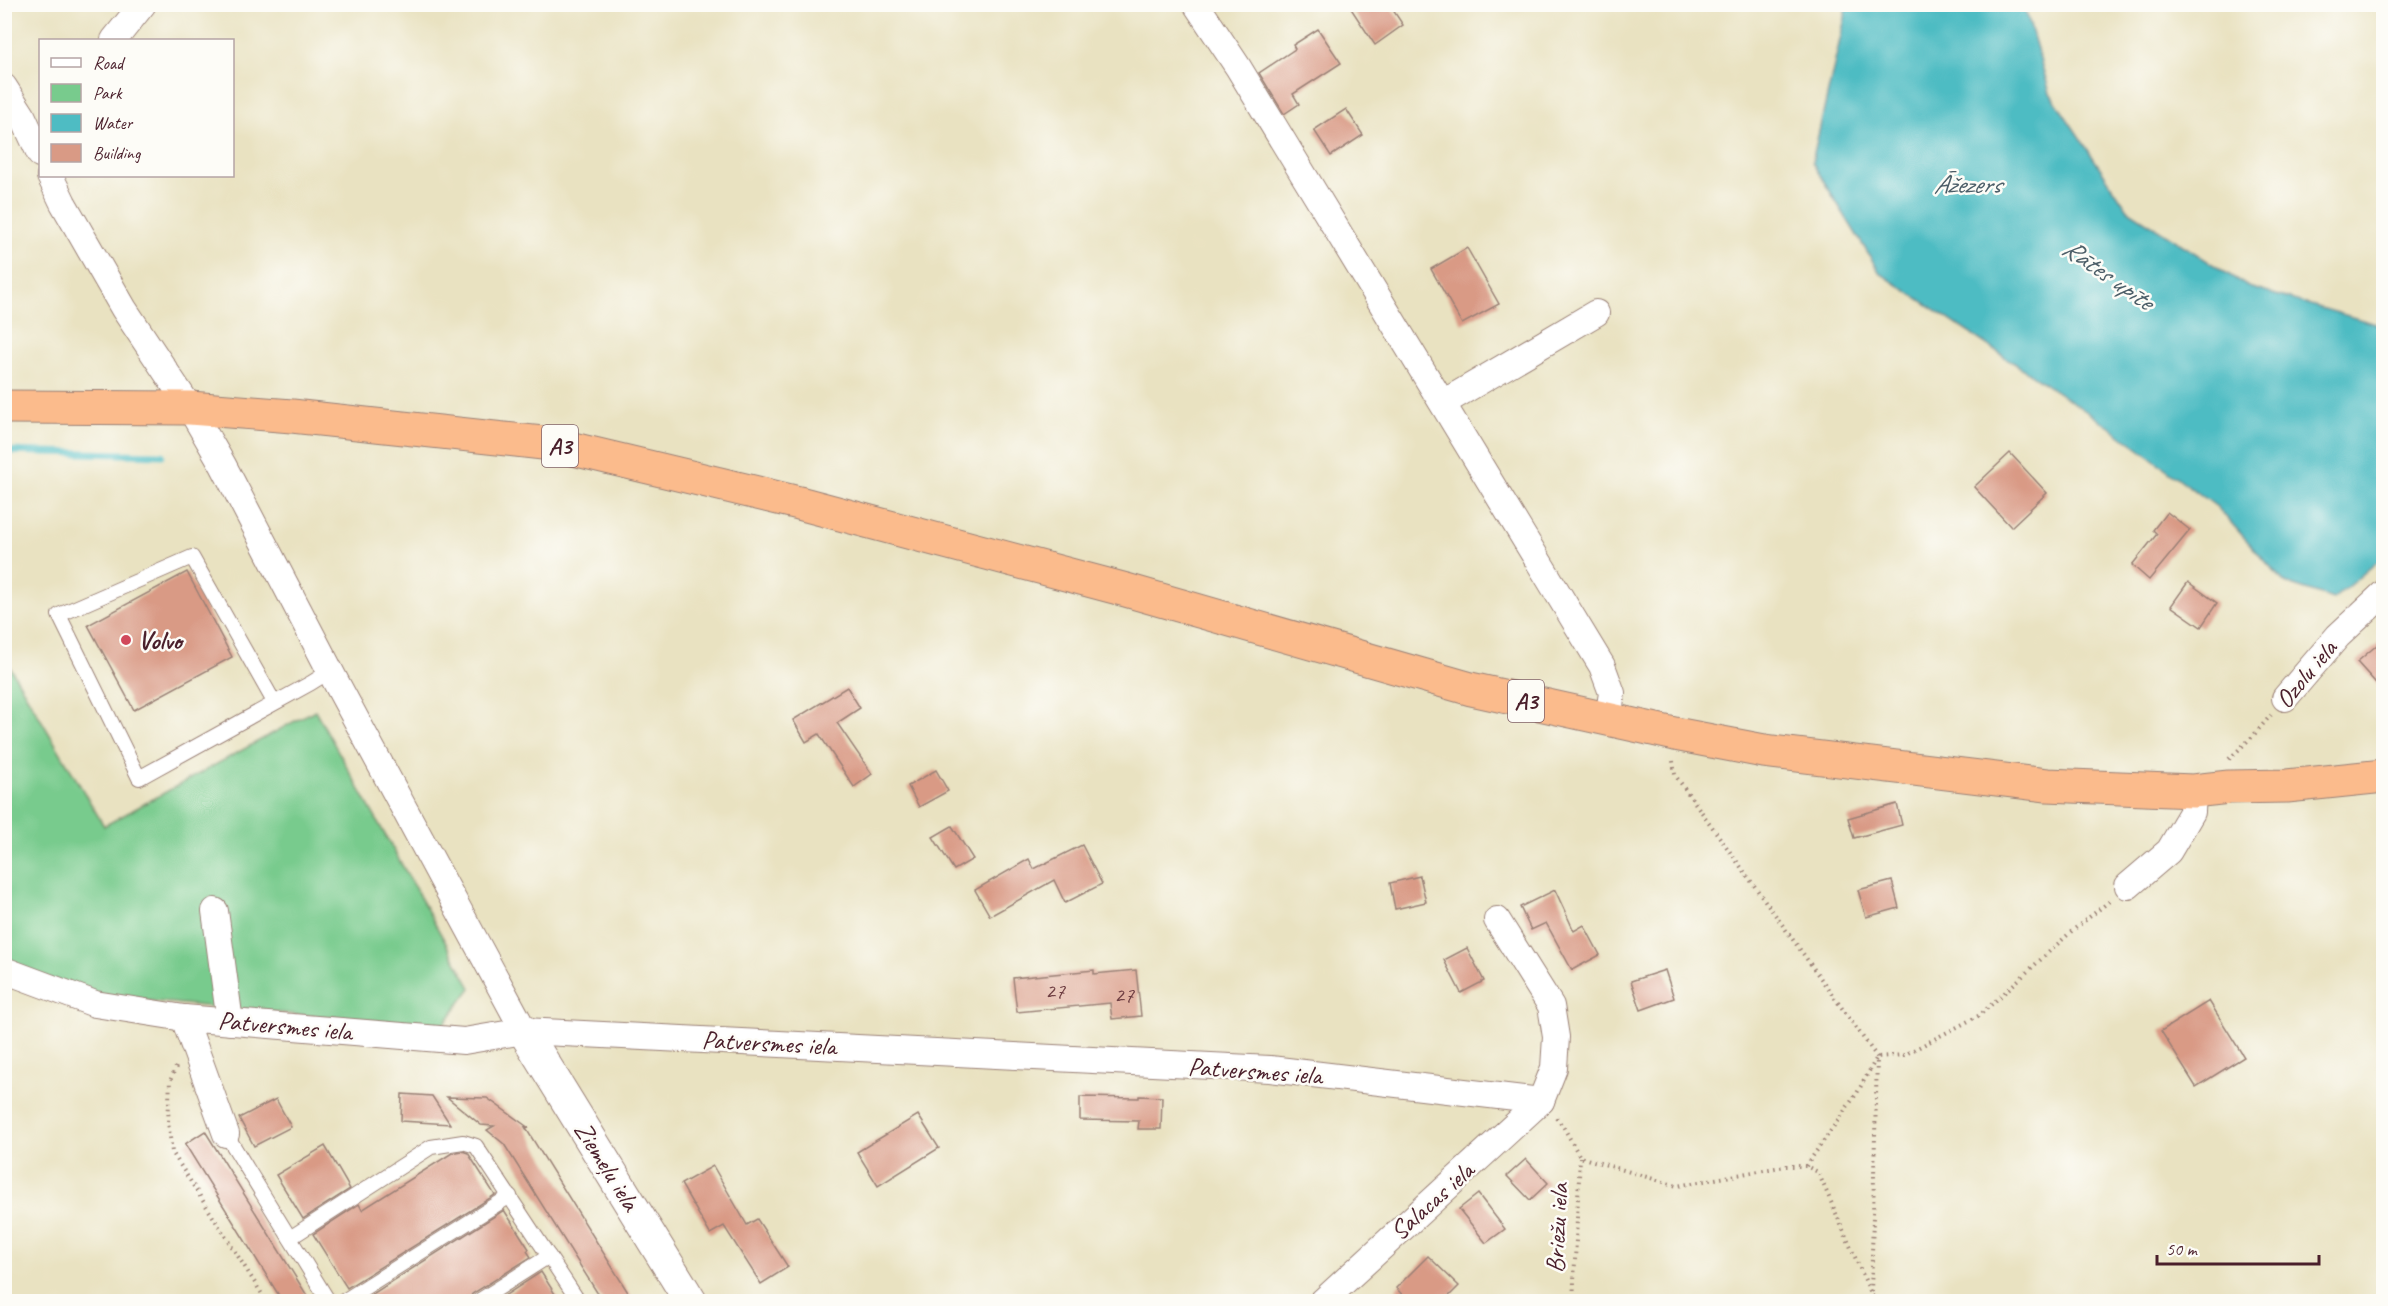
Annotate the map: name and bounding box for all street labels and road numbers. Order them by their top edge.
road number: A3 [542,425,578,467]
street label: Ozolu iela [2268,632,2345,715]
road number: A3 [1508,680,1544,722]
street label: Patversmes iela [217,1004,356,1048]
street label: Patversmes iela [701,1023,839,1063]
street label: Patversmes iela [1187,1050,1325,1092]
street label: Ziemeļu iela [567,1115,648,1218]
street label: Salacas iela [1383,1153,1483,1247]
street label: Briežu iela [1538,1181,1576,1274]

